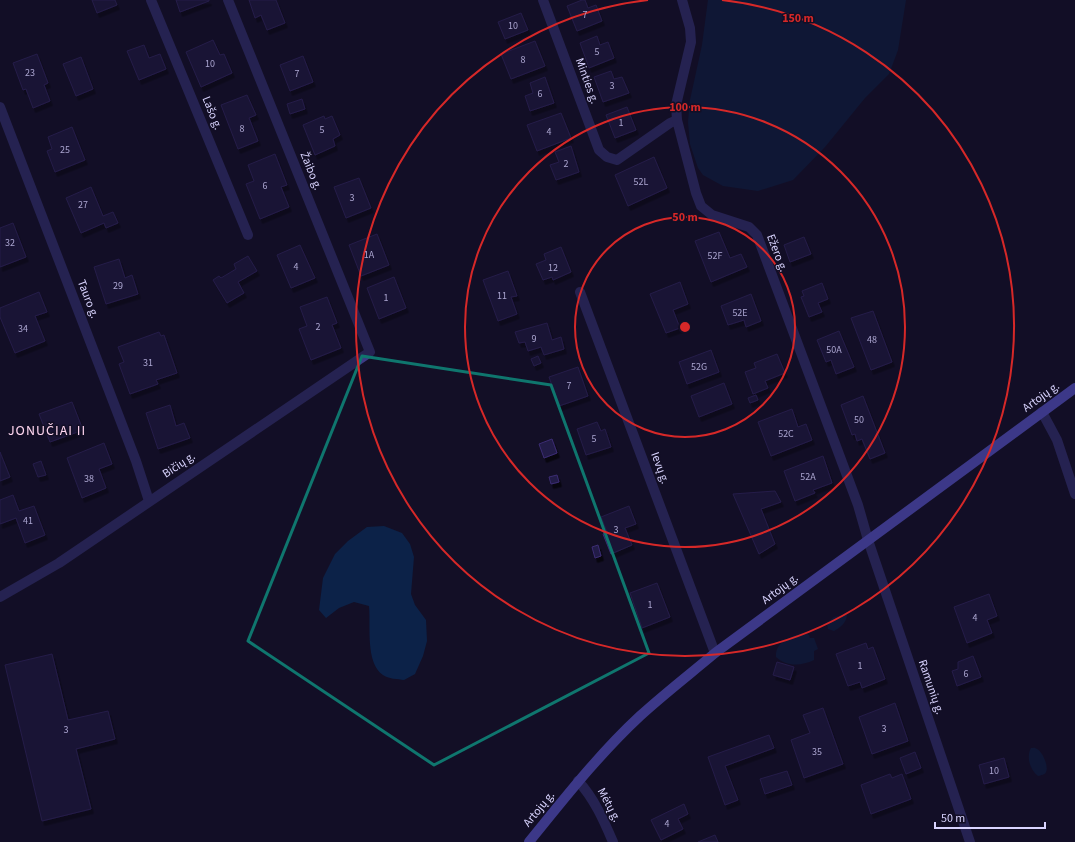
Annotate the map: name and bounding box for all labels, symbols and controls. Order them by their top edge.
house number: 7 [583,8,588,22]
text: 150 m [782,10,814,27]
house number: 10 [508,19,518,33]
house number: 5 [595,45,600,59]
house number: 8 [521,53,526,67]
street label: Minties g. [571,56,603,106]
house number: 10 [205,57,215,71]
house number: 23 [25,66,35,80]
house number: 7 [295,67,300,81]
house number: 3 [610,79,615,93]
house number: 6 [538,87,543,101]
street label: Lašo g. [198,94,226,132]
text: 100 m [669,99,701,116]
house number: 1 [619,116,624,130]
house number: 8 [240,122,245,136]
house number: 5 [320,123,325,137]
house number: 4 [547,125,552,139]
house number: 25 [60,143,70,157]
street label: Žaibo g. [296,149,326,193]
house number: 2 [564,157,569,171]
house number: 52L [634,175,649,189]
house number: 6 [263,179,268,193]
house number: 3 [350,191,355,205]
house number: 27 [78,198,88,212]
text: 50 m [672,209,698,226]
street label: Ežero g. [762,232,792,274]
house number: 32 [5,236,15,250]
house number: 1A [364,248,375,262]
house number: 52F [708,249,722,263]
house number: 4 [294,260,299,274]
house number: 12 [548,261,558,275]
street label: Tauro g. [73,277,103,321]
house number: 29 [113,279,123,293]
house number: 11 [497,289,507,303]
house number: 1 [384,291,389,305]
house number: 52E [732,306,748,320]
house number: 2 [316,320,321,334]
centre of rings [678,320,692,334]
house number: 34 [18,322,28,336]
house number: 9 [532,332,537,346]
house number: 48 [867,333,877,347]
house number: 50A [826,343,842,357]
house number: 31 [143,356,153,370]
house number: 52G [691,360,707,374]
street label: Artojų g. [1019,378,1063,416]
house number: 7 [567,379,572,393]
house number: 50 [854,413,864,427]
district label: JONUČIAI II [8,421,86,441]
house number: 52C [778,427,794,441]
house number: 5 [592,432,597,446]
street label: Bičių g. [159,448,199,482]
street label: Ievų g. [646,450,674,486]
house number: 52A [800,470,816,484]
house number: 38 [84,472,94,486]
house number: 41 [23,514,33,528]
house number: 3 [614,523,619,537]
street label: Artojų g. [758,570,802,608]
house number: 1 [648,598,653,612]
house number: 4 [973,611,978,625]
street label: Ramunių g. [914,657,948,717]
house number: 1 [858,659,863,673]
house number: 6 [964,667,969,681]
house number: 3 [882,722,887,736]
house number: 3 [64,723,69,737]
house number: 35 [812,745,822,759]
house number: 10 [989,764,999,778]
street label: Mėtų g. [593,785,625,825]
street label: Artojų g. [519,787,559,831]
scale bar [935,804,1045,830]
text: 50 m [941,810,965,827]
house number: 4 [665,817,670,831]

